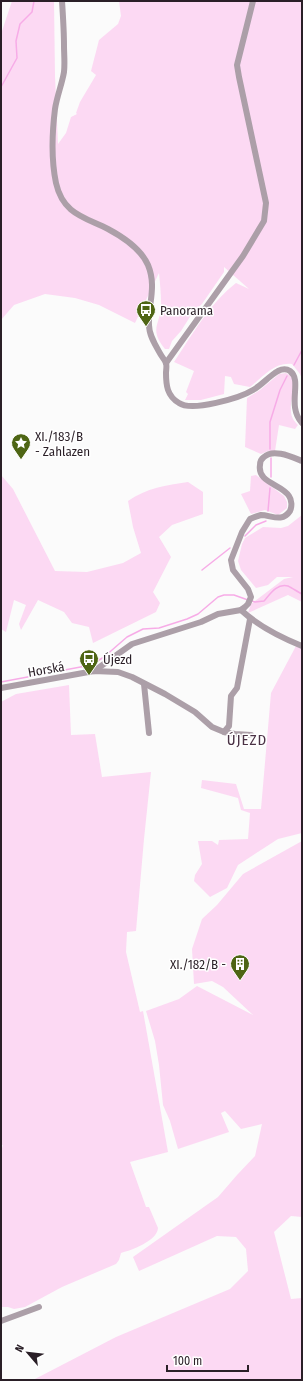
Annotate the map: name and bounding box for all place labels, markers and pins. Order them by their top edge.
bus stop icon: Panorama [135,299,157,327]
place label: Panorama [160,303,213,318]
place label: XI./183/B - Zahlazen [35,429,90,459]
place icon: XI./183/B - Zahlazen [10,432,32,460]
bus stop icon: Újezd [78,648,100,676]
place label: Újezd [103,652,132,667]
building icon: XI./182/B - [229,953,251,981]
place label: XI./182/B - [170,957,226,972]

